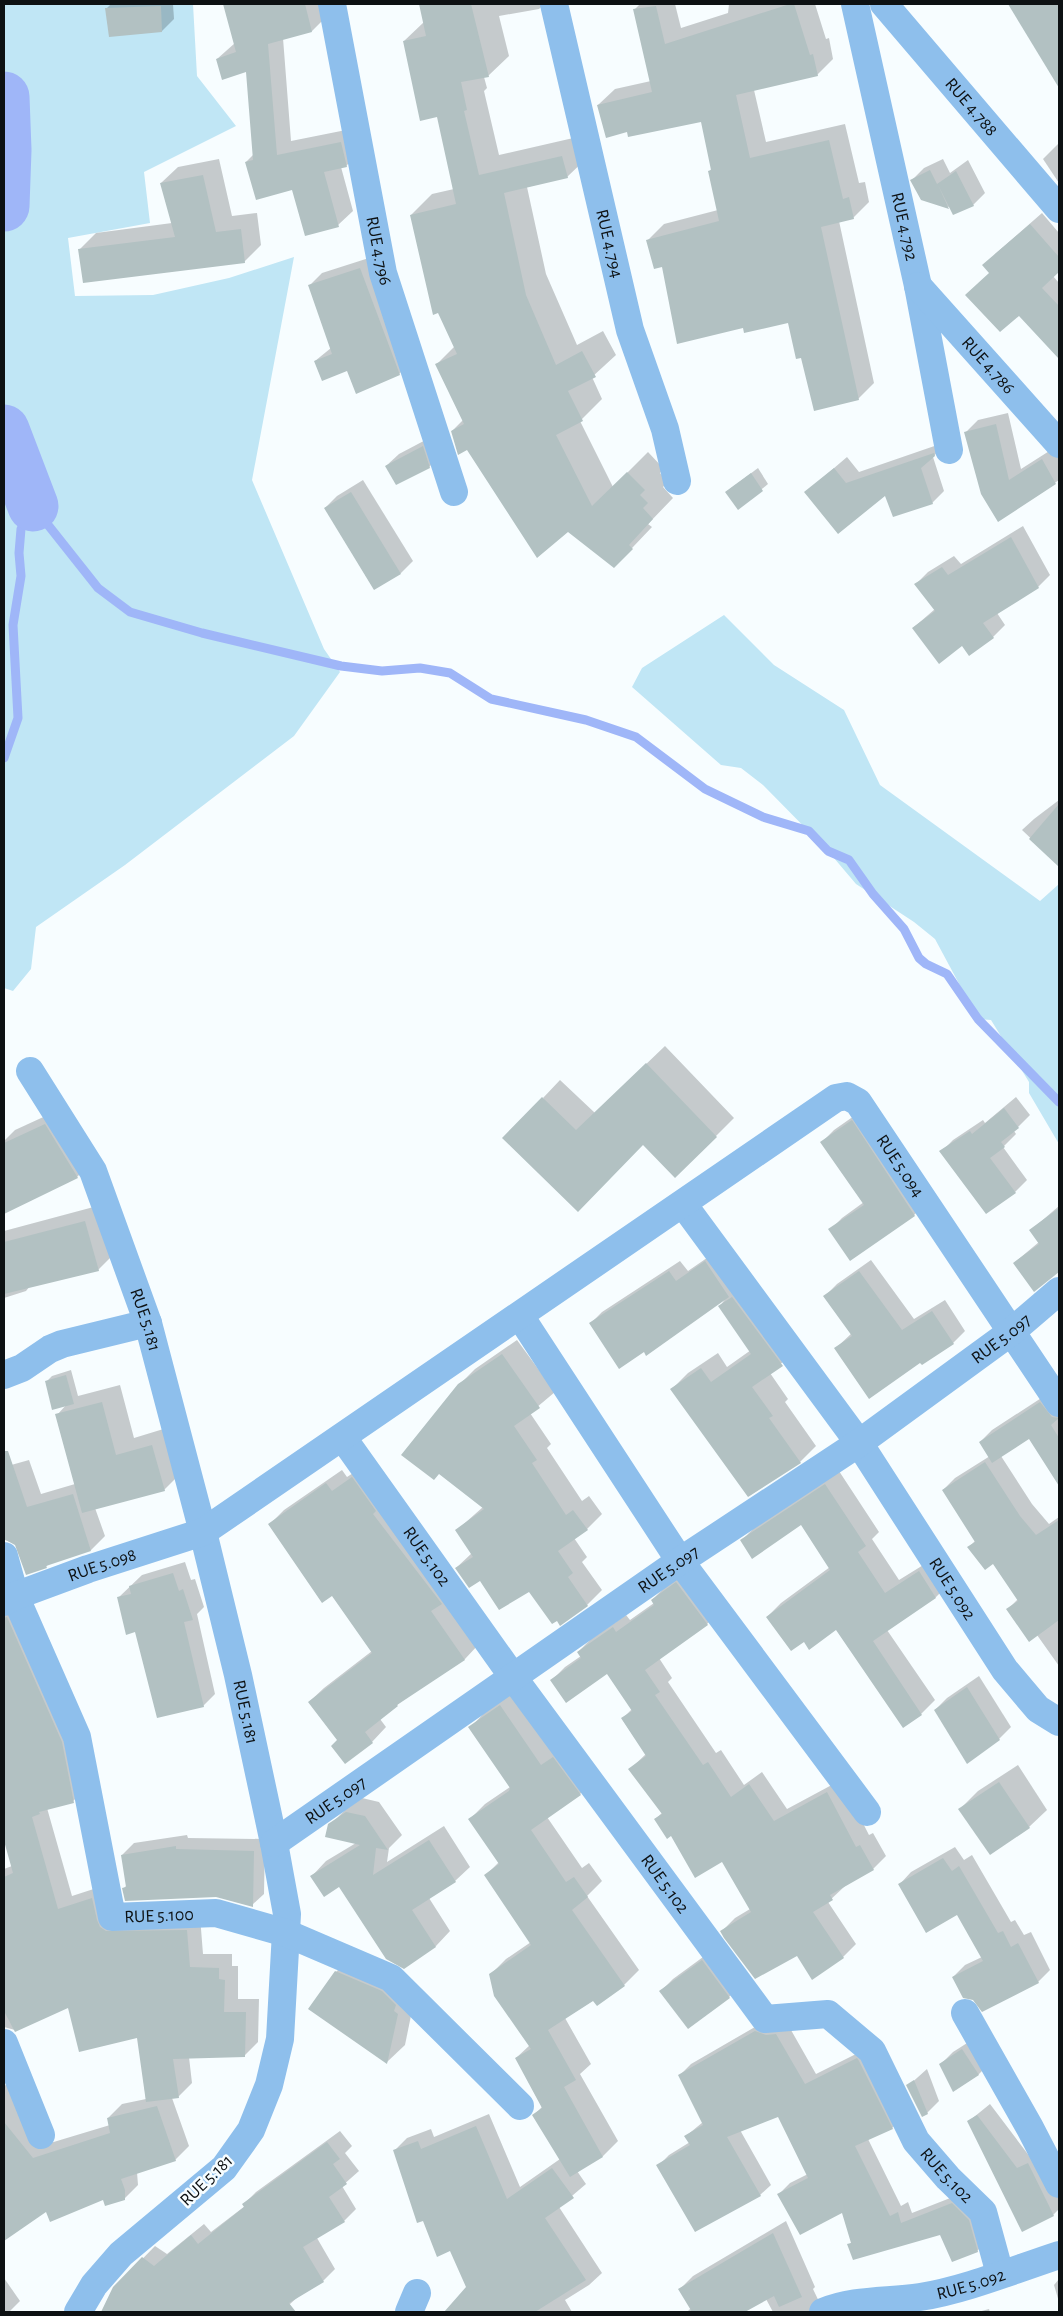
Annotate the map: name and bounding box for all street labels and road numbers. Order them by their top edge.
street label: RUE 4.788 [941,75,1000,140]
street label: RUE 4.792 [887,191,920,263]
street label: RUE 4.794 [592,208,626,280]
street label: RUE 4.796 [362,215,394,288]
street label: RUE 4.786 [958,334,1018,398]
street label: RUE 5.094 [873,1132,927,1201]
street label: RUE 5.181 [126,1286,163,1353]
street label: RUE 5.097 [968,1311,1035,1368]
street label: RUE 5.102 [399,1524,453,1590]
street label: RUE 5.097 [635,1543,703,1597]
street label: RUE 5.098 [66,1546,139,1586]
street label: RUE 5.092 [925,1555,978,1624]
street label: RUE 5.181 [229,1678,261,1746]
street label: RUE 5.097 [302,1774,370,1828]
street label: RUE 5.102 [637,1851,692,1917]
street label: RUE 5.100 [124,1906,194,1927]
street label: RUE 5.102 [916,2145,976,2207]
street label: RUE 5.181 [177,2152,236,2210]
street label: RUE 5.092 [935,2266,1008,2304]

